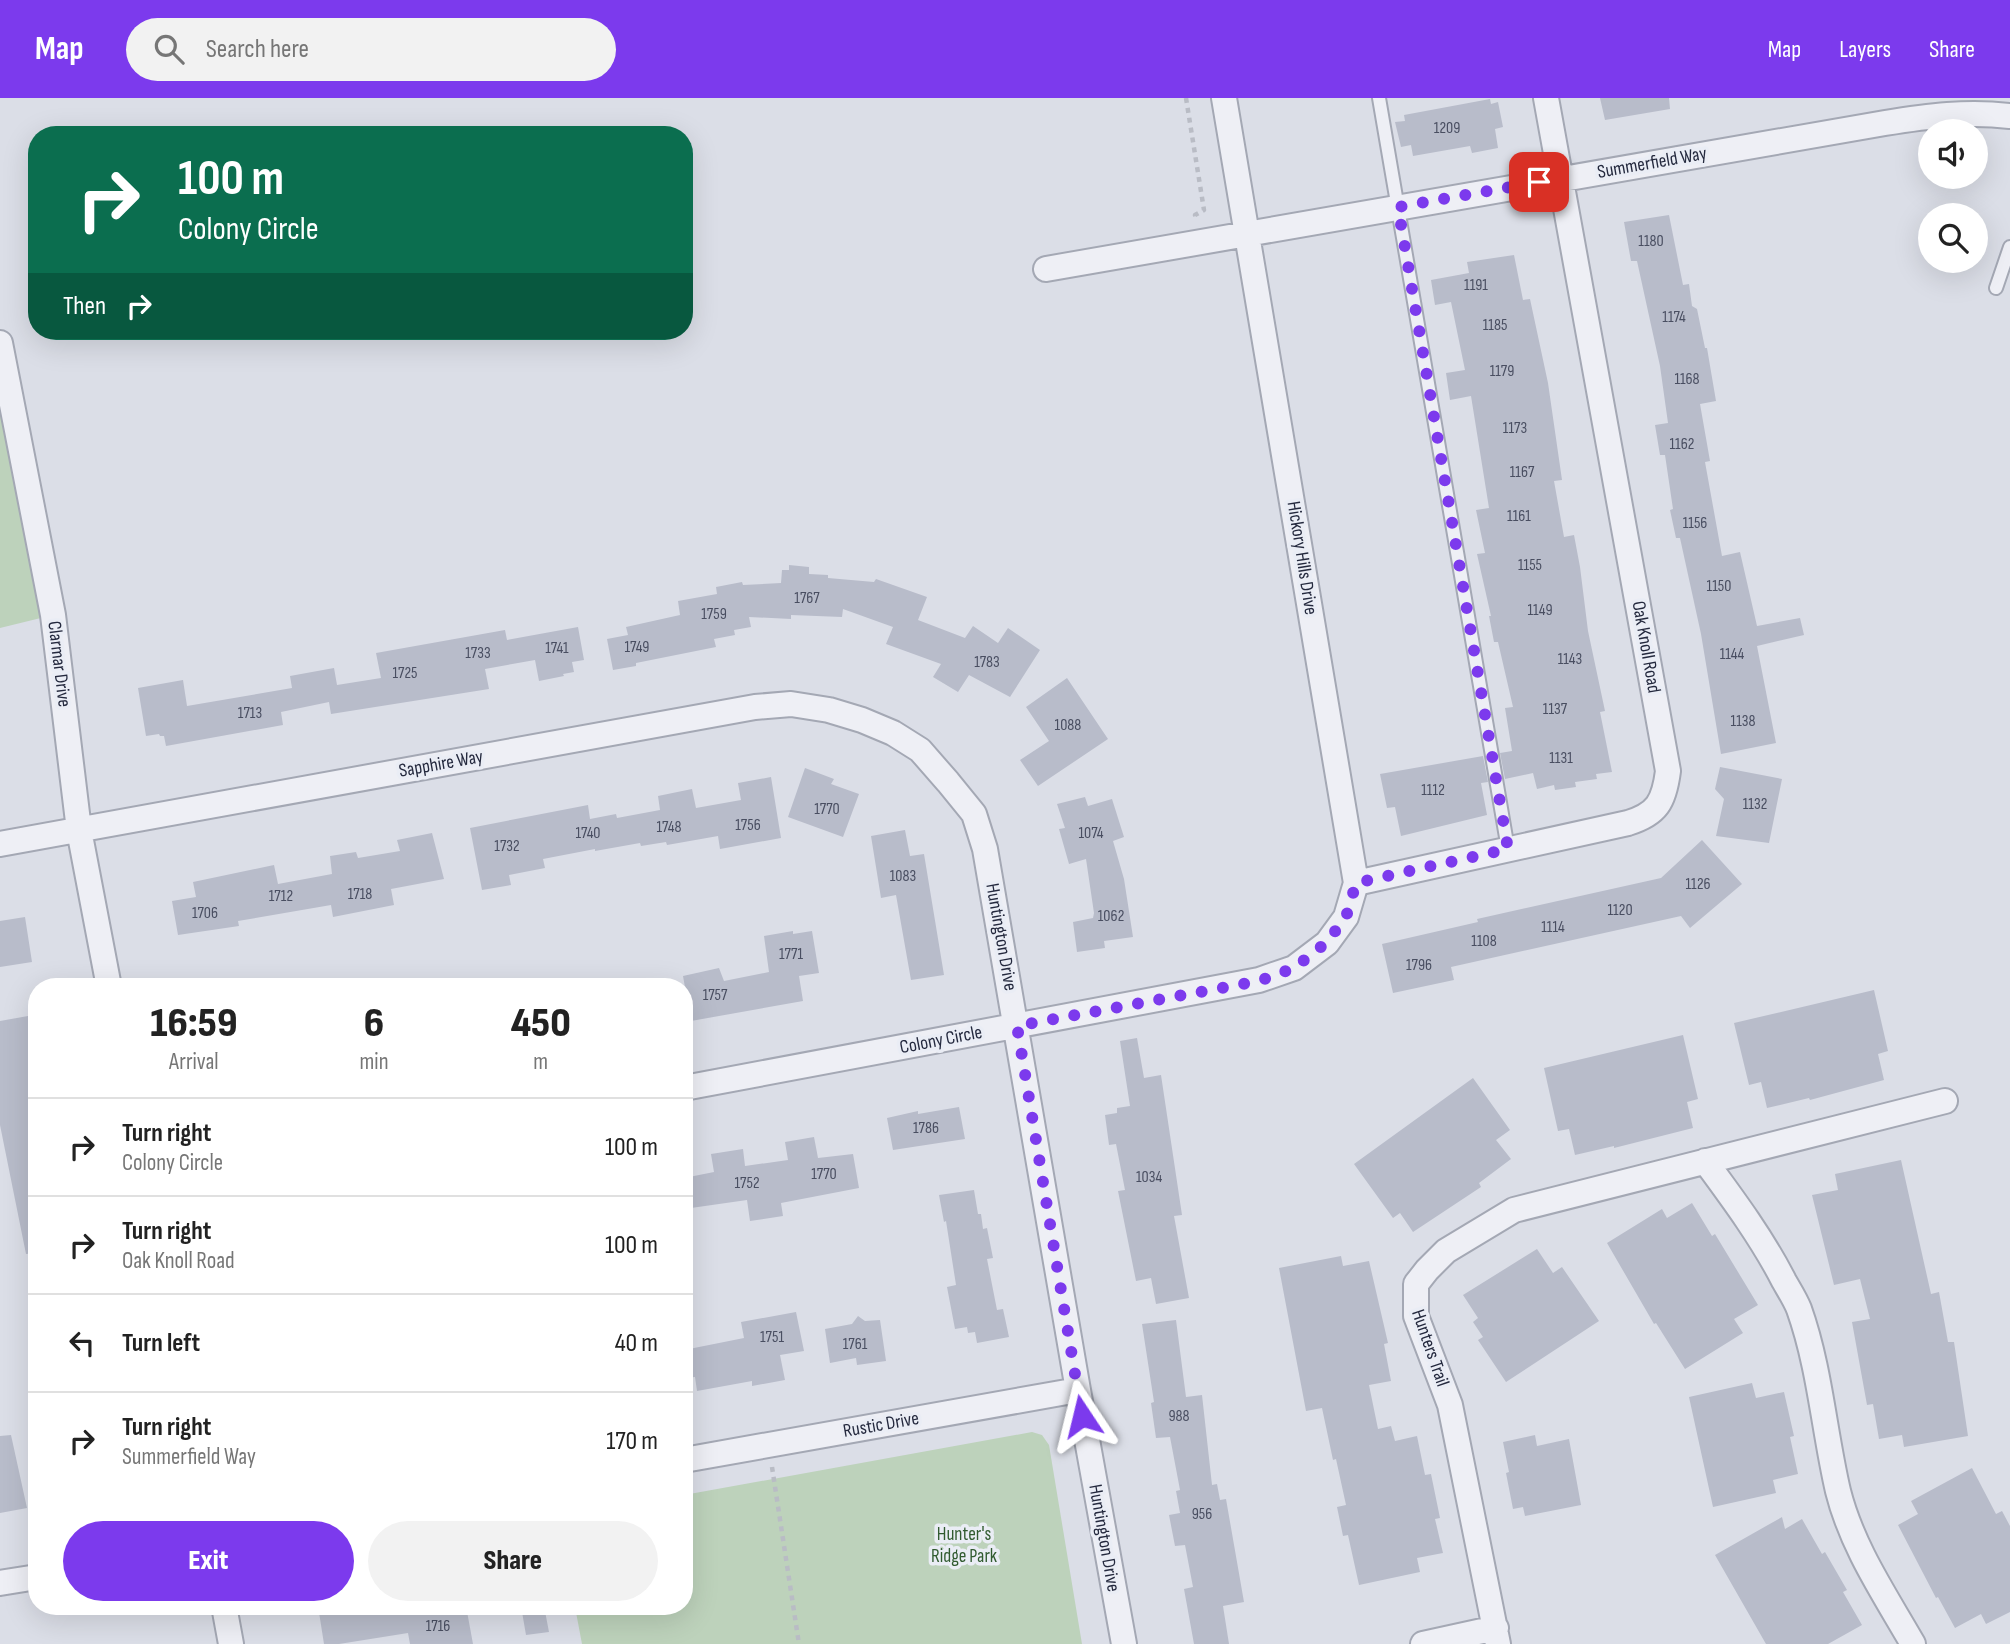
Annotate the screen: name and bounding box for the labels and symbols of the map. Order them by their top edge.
house number: 1209 [1434,119,1460,138]
street label: Summerfield Way [1596,142,1709,184]
pin [1509,152,1569,212]
house number: 1180 [1638,232,1664,251]
house number: 1191 [1464,276,1488,295]
house number: 1174 [1662,308,1686,327]
house number: 1185 [1483,316,1507,335]
house number: 1179 [1490,362,1514,381]
house number: 1168 [1674,370,1700,389]
house number: 1173 [1503,419,1527,438]
house number: 1162 [1670,435,1694,454]
house number: 1167 [1510,463,1535,482]
street label: Hickory Hills Drive [1282,499,1322,617]
house number: 1161 [1507,507,1531,526]
house number: 1156 [1683,514,1707,533]
house number: 1155 [1518,556,1542,575]
house number: 1150 [1707,577,1731,596]
house number: 1767 [794,589,820,608]
street label: Oak Knoll Road [1627,599,1665,695]
house number: 1149 [1527,601,1553,620]
house number: 1759 [701,605,727,624]
street label: Clarmar Drive [42,620,76,708]
house number: 1749 [625,638,649,657]
house number: 1741 [545,639,569,658]
house number: 1733 [465,644,491,663]
house number: 1144 [1720,645,1745,664]
house number: 1143 [1558,650,1582,669]
house number: 1783 [974,653,1000,672]
house number: 1725 [393,664,417,683]
house number: 1137 [1543,700,1568,719]
house number: 1713 [238,704,262,723]
house number: 1138 [1731,712,1755,731]
house number: 1088 [1055,716,1081,735]
street label: Sapphire Way [397,745,486,783]
house number: 1131 [1549,749,1573,768]
house number: 1112 [1421,781,1445,800]
house number: 1132 [1743,795,1767,814]
house number: 1770 [814,800,840,819]
house number: 1756 [735,816,761,835]
house number: 1748 [657,818,681,837]
house number: 1740 [576,824,600,843]
house number: 1074 [1079,824,1104,843]
house number: 1732 [494,837,520,856]
house number: 1083 [890,867,916,886]
house number: 1126 [1686,875,1710,894]
street label: Huntington Drive [980,881,1022,993]
house number: 1718 [348,885,372,904]
house number: 1712 [269,887,293,906]
house number: 1120 [1607,901,1633,920]
house number: 1706 [192,904,218,923]
house number: 1062 [1098,907,1124,926]
house number: 1114 [1541,918,1565,937]
house number: 1108 [1471,932,1497,951]
house number: 1771 [779,945,803,964]
house number: 1796 [1406,956,1432,975]
house number: 1757 [703,986,728,1005]
street label: Colony Circle [898,1021,984,1059]
house number: 1786 [913,1119,939,1138]
house number: 1770 [811,1165,837,1184]
house number: 1034 [1136,1168,1162,1187]
house number: 1752 [735,1174,759,1193]
street label: Hunters Trail [1406,1306,1454,1390]
house number: 1751 [760,1328,784,1347]
house number: 1761 [843,1335,868,1354]
position arrow [1045,1379,1119,1453]
street label: Rustic Drive [841,1407,921,1443]
house number: 988 [1168,1407,1190,1426]
street label: Huntington Drive [1083,1482,1125,1594]
house number: 956 [1192,1505,1212,1524]
park label: Hunter's Ridge Park [931,1523,998,1568]
house number: 1716 [426,1617,450,1636]

